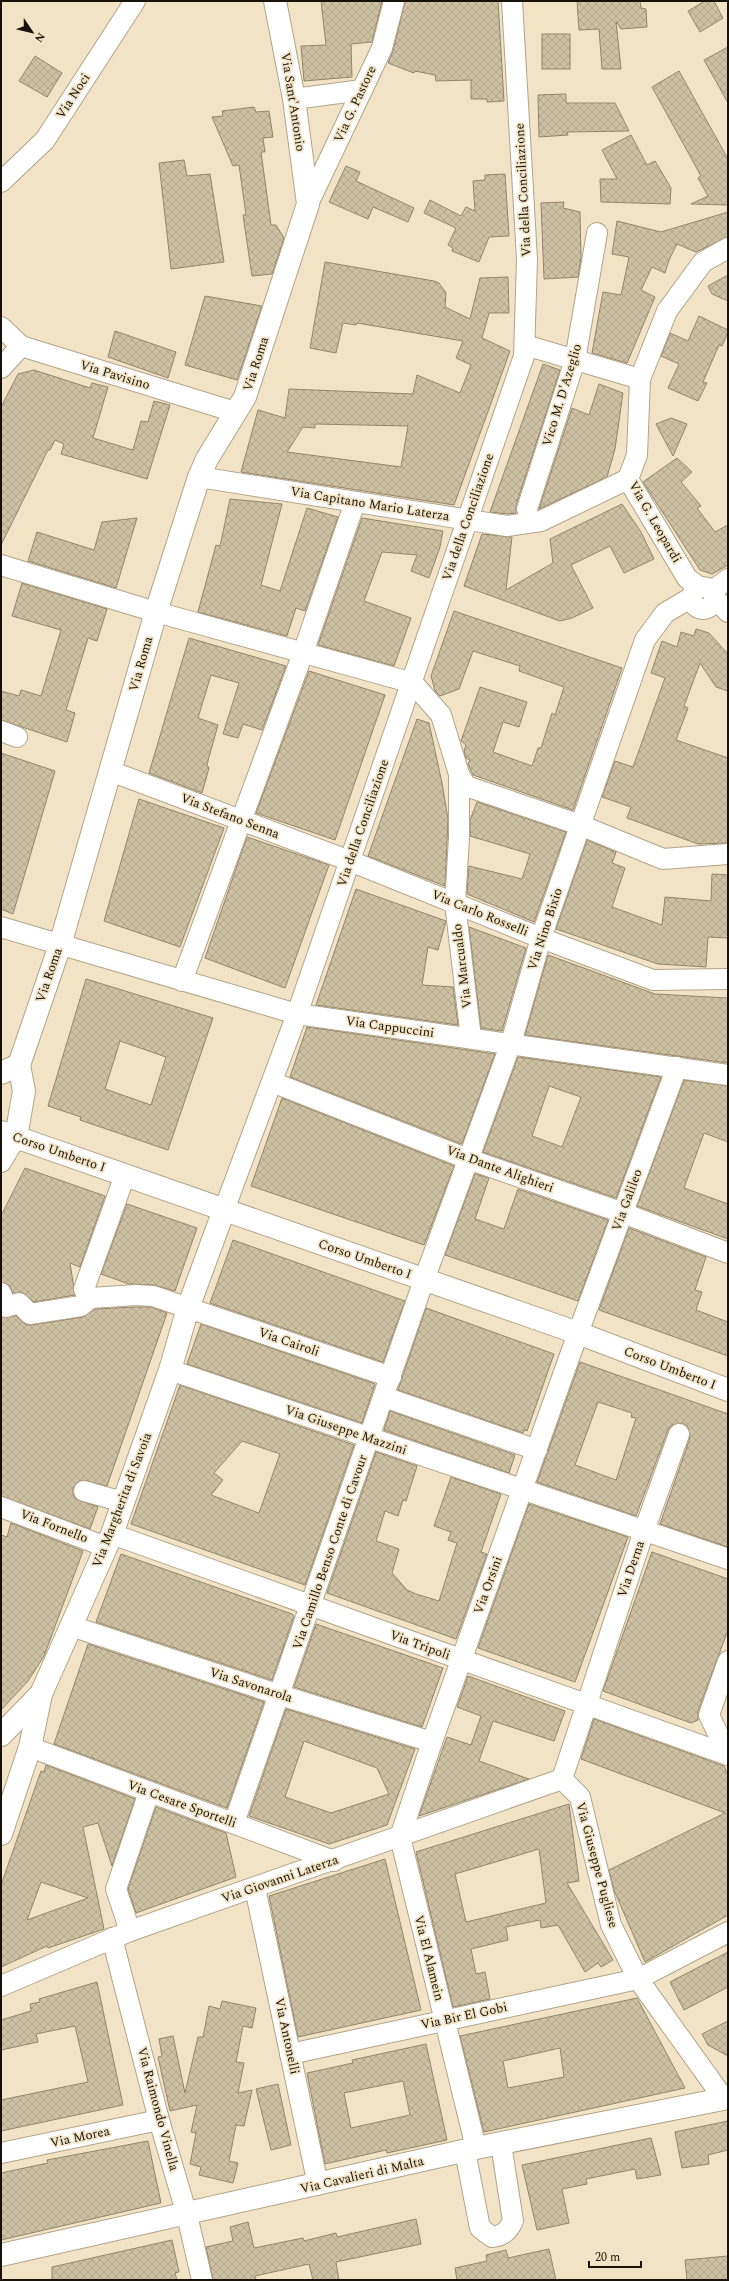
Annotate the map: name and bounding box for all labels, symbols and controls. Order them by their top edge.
north arrow [12,12,52,52]
text: N [30,29,49,46]
street label: Via Sant'Antonio [275,51,311,153]
street label: Via G. Pastore [328,62,382,146]
street label: Via Noci [51,69,95,123]
street label: Via della Conciliazione [510,123,536,257]
street label: Via Roma [238,333,274,394]
street label: Vico M. D'Azeglio [537,341,587,449]
street label: Via Pavisino [78,355,152,395]
street label: Via della Conciliazione [437,451,499,583]
street label: Via G. Leopardi [623,477,687,567]
street label: Via Capitano Mario Laterza [289,482,452,527]
street label: Via Roma [124,634,159,694]
street label: Via della Conciliazione [332,757,394,889]
street label: Via Stefano Senna [178,788,283,844]
street label: Via Carlo Rosselli [428,884,532,942]
street label: Via Nino Bixio [522,885,568,973]
street label: Via Marcualdo [447,922,477,1010]
street label: Via Roma [30,944,68,1005]
street label: Via Cappuccini [344,1011,436,1043]
street label: Corso Umberto I [10,1127,108,1177]
street label: Via Dante Alighieri [443,1140,557,1198]
street label: Via Galileo [607,1166,647,1234]
street label: Corso Umberto I [316,1234,414,1284]
street label: Via Cairoli [256,1322,322,1362]
street label: Corso Umberto I [621,1341,719,1395]
street label: Via Giuseppe Mazzini [282,1400,410,1460]
street label: Via Margherita di Savoia [87,1429,157,1570]
street label: Via Camillo Benso Conte di Cavour [287,1452,373,1652]
street label: Via Fornello [17,1504,91,1548]
street label: Via Derna [612,1537,650,1600]
street label: Via Orsini [468,1553,508,1617]
street label: Via Tripoli [387,1625,453,1665]
street label: Via Savonarola [207,1662,296,1708]
street label: Via Cesare Sportelli [125,1775,239,1833]
street label: Via Giuseppe Pugliese [571,1800,623,1930]
street label: Via Giovanni Laterza [219,1849,342,1908]
street label: Via El Alamein [409,1913,449,2003]
street label: Via Antonelli [269,1996,305,2076]
street label: Via Bir El Gobi [419,1997,509,2035]
street label: Via Raimondo Vinella [132,2045,184,2174]
street label: Via Morea [48,2121,112,2153]
street label: Via Cavalieri di Malta [298,2151,426,2199]
scale bar [589,2243,641,2269]
text: 20 m [595,2248,620,2267]

